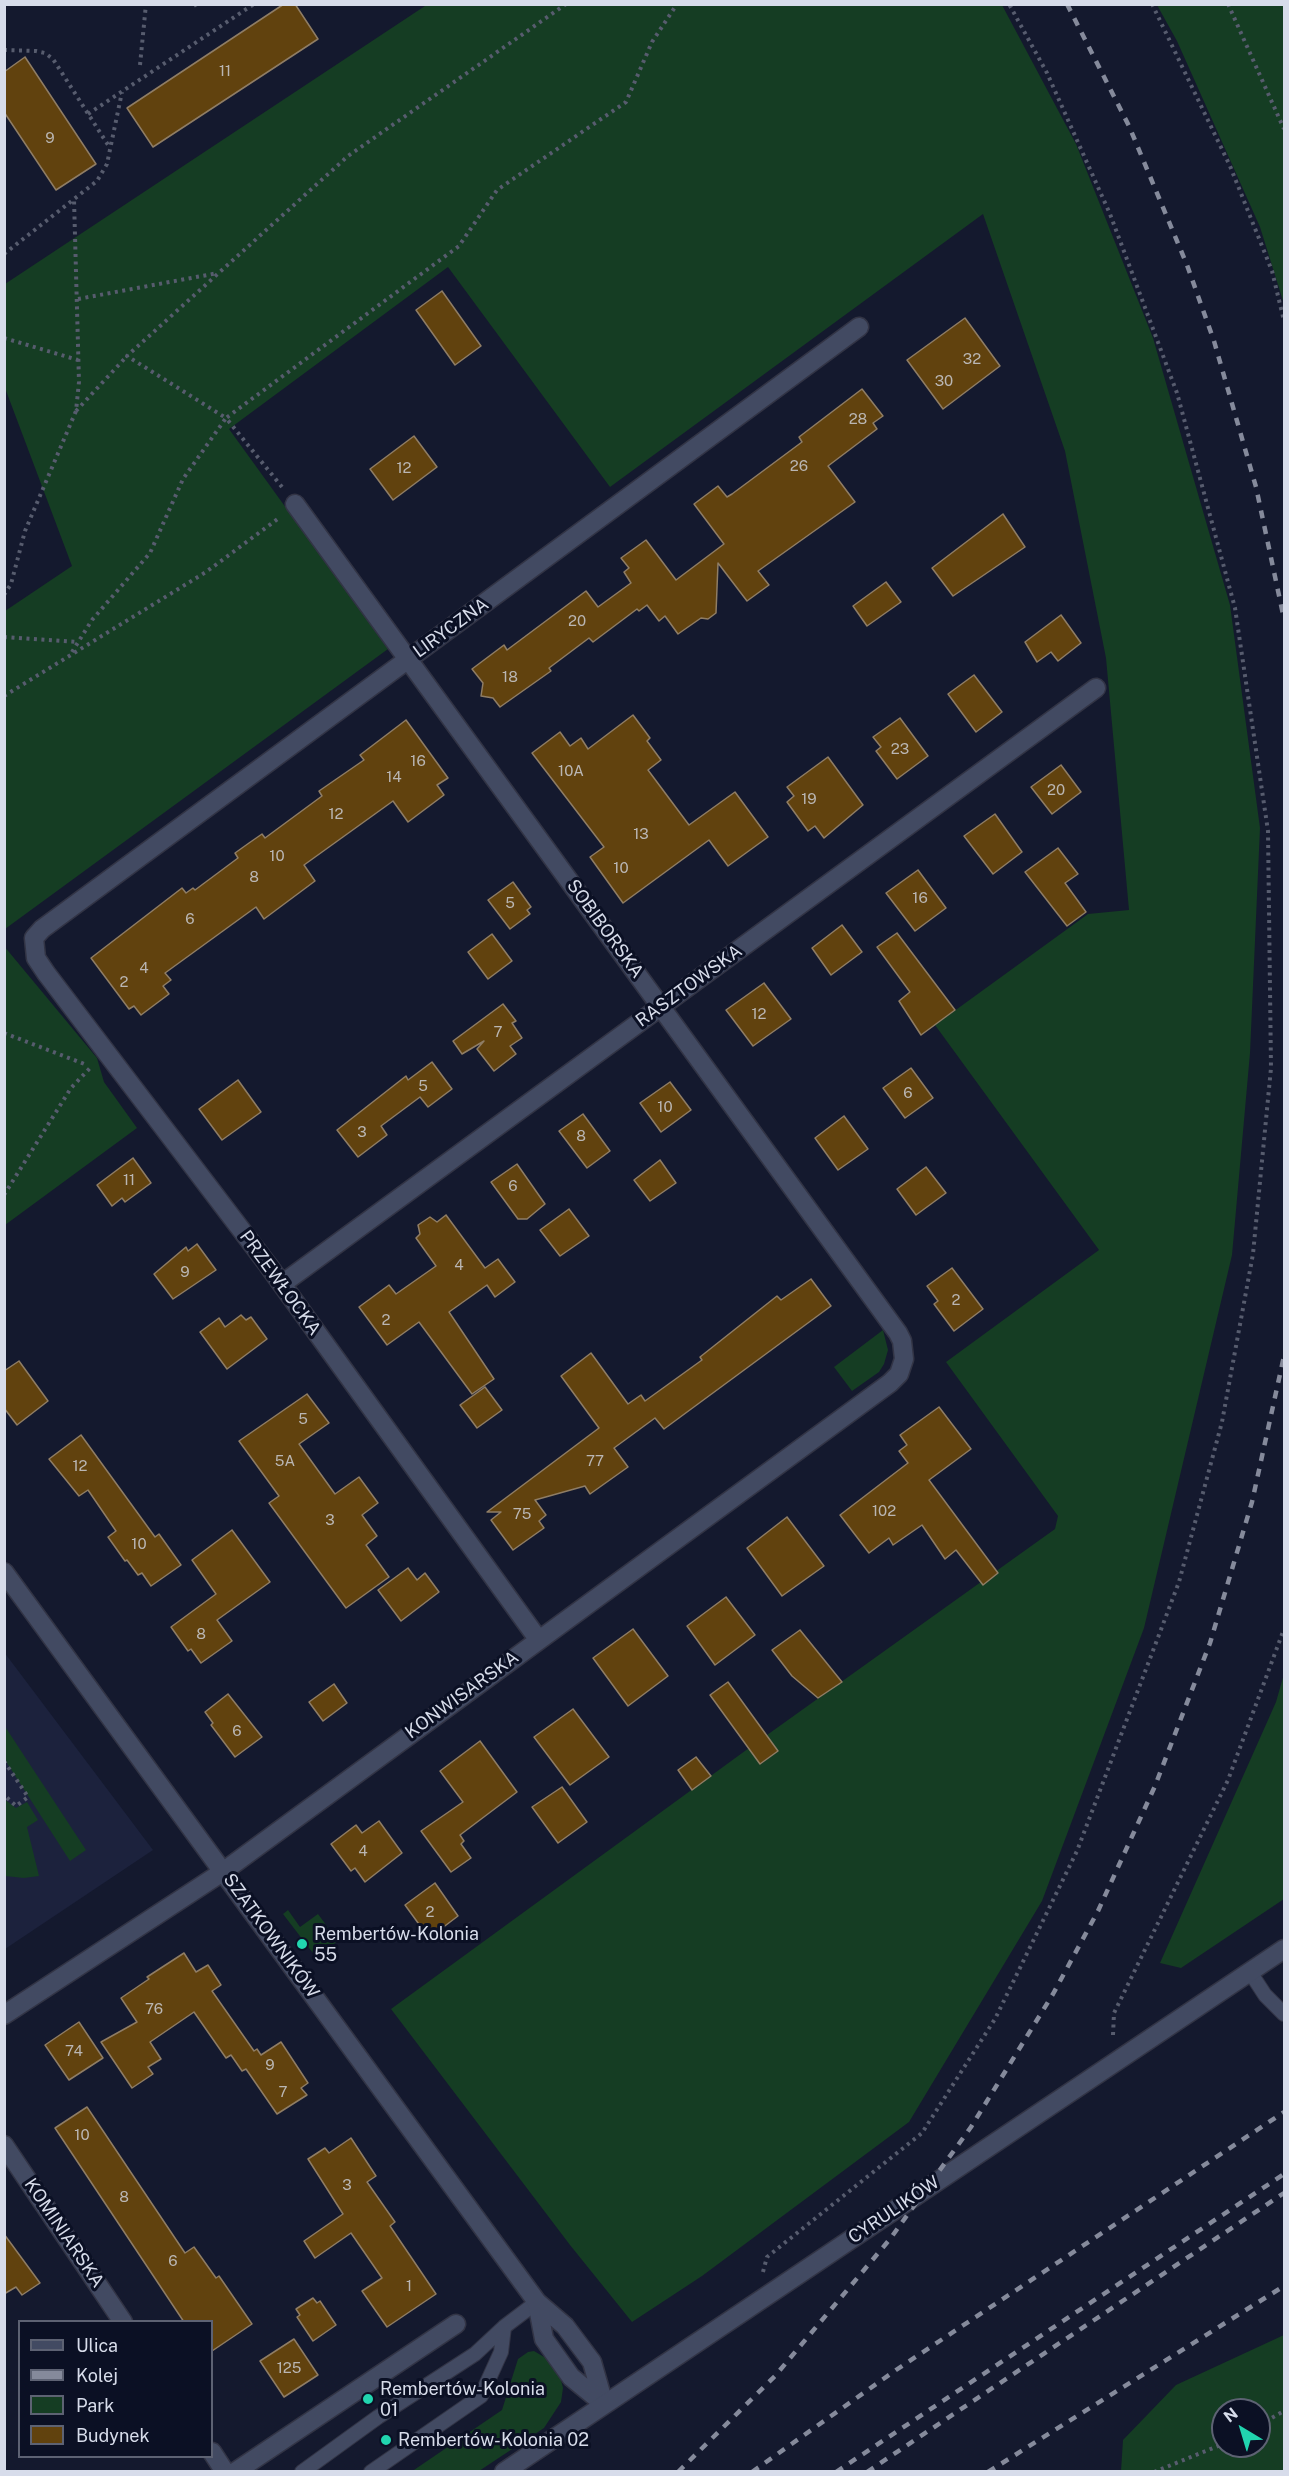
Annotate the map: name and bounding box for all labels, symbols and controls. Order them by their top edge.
house number: 11 [219,62,231,80]
house number: 9 [45,129,55,147]
house number: 32 [963,350,981,368]
house number: 30 [935,372,953,390]
house number: 28 [849,410,867,428]
house number: 26 [790,457,808,475]
house number: 12 [396,459,412,477]
street label: LIRYCZNA [409,593,493,663]
house number: 20 [568,612,586,630]
house number: 18 [502,668,518,686]
house number: 23 [891,740,909,758]
house number: 16 [410,752,426,770]
house number: 10A [558,762,584,780]
house number: 14 [386,768,402,786]
house number: 20 [1047,781,1065,799]
house number: 19 [801,790,817,808]
house number: 12 [328,805,344,823]
house number: 13 [633,825,649,843]
house number: 10 [269,847,285,865]
house number: 10 [613,859,629,877]
house number: 8 [249,868,259,886]
street label: SOBIBORSKA [562,875,648,983]
house number: 16 [912,889,928,907]
house number: 5 [505,894,515,912]
house number: 6 [185,910,195,928]
street label: RASZTOWSKA [632,940,746,1032]
house number: 4 [139,959,149,977]
house number: 2 [120,973,128,991]
house number: 12 [751,1005,767,1023]
house number: 7 [493,1023,503,1041]
house number: 5 [418,1077,428,1095]
house number: 6 [903,1084,913,1102]
house number: 10 [657,1098,673,1116]
house number: 3 [357,1123,367,1141]
house number: 8 [576,1127,586,1145]
house number: 11 [123,1171,135,1189]
house number: 6 [508,1177,518,1195]
street label: PRZEWŁOCKA [235,1226,325,1340]
house number: 4 [454,1256,464,1274]
house number: 9 [180,1263,190,1281]
house number: 2 [952,1291,960,1309]
house number: 2 [382,1311,390,1329]
house number: 5 [298,1410,308,1428]
house number: 5A [275,1452,295,1470]
house number: 77 [586,1452,604,1470]
house number: 12 [72,1457,88,1475]
house number: 102 [872,1502,896,1520]
house number: 75 [513,1505,531,1523]
house number: 3 [325,1511,335,1529]
house number: 10 [131,1535,147,1553]
house number: 8 [196,1625,206,1643]
street label: KONWISARSKA [401,1647,523,1743]
house number: 6 [232,1722,242,1740]
house number: 4 [358,1842,368,1860]
street label: SZATKOWNIKÓW [219,1869,323,2003]
house number: 2 [426,1903,434,1921]
place label: Rembertów-Kolonia 55 [314,1923,479,1966]
marker: Rembertów-Kolonia 55 [295,1937,309,1951]
house number: 76 [145,2000,163,2018]
house number: 74 [65,2042,83,2060]
house number: 9 [265,2056,275,2074]
house number: 7 [278,2083,288,2101]
house number: 10 [74,2126,90,2144]
street label: CYRULIKÓW [844,2172,944,2248]
street label: KOMINIARSKA [20,2174,108,2292]
house number: 3 [342,2176,352,2194]
house number: 8 [119,2188,129,2206]
house number: 6 [168,2252,178,2270]
house number: 1 [406,2277,412,2295]
legend [18,2320,213,2458]
text: Ulica [76,2335,118,2356]
house number: 125 [277,2359,301,2377]
text: Kolej [76,2365,118,2386]
place label: Rembertów-Kolonia 01 [380,2378,545,2420]
marker: Rembertów-Kolonia 01 [361,2392,375,2406]
text: Park [76,2395,114,2416]
north arrow [1211,2398,1271,2458]
text: N [1220,2404,1242,2426]
text: Budynek [76,2425,150,2446]
place label: Rembertów-Kolonia 02 [398,2429,589,2451]
marker: Rembertów-Kolonia 02 [379,2433,393,2447]

